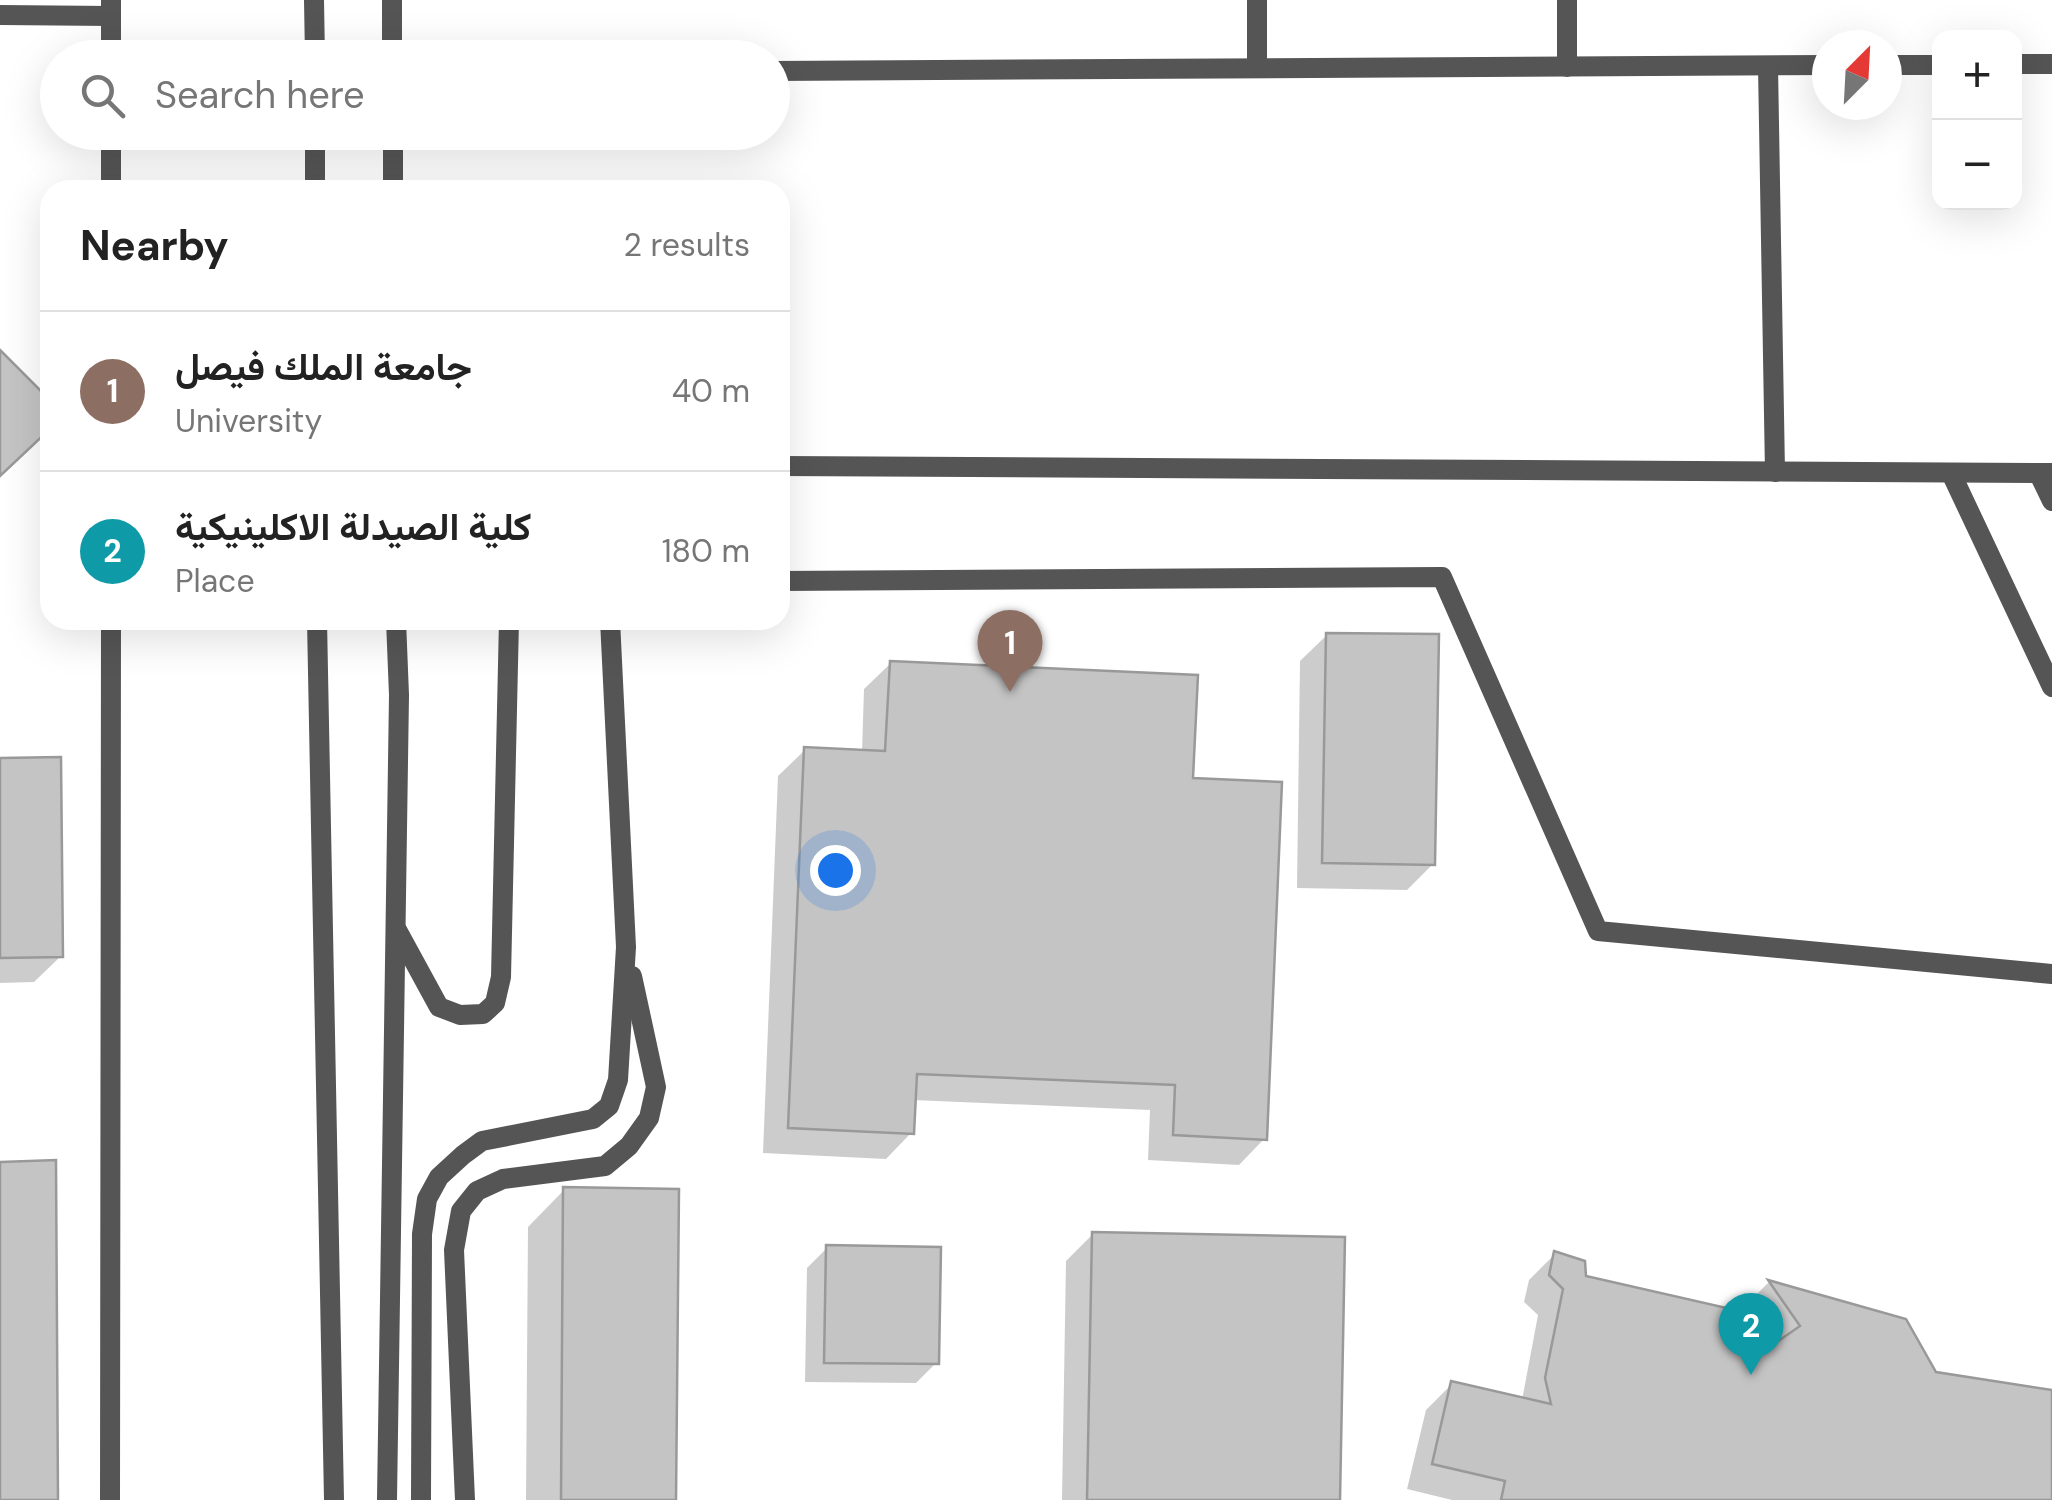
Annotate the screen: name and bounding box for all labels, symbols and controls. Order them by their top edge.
north arrow [1812,30,1902,120]
map controls [1932,30,2022,210]
button: + [1932,30,2022,120]
search box [40,40,790,150]
icon: search [75,68,130,123]
text: Search here [155,70,365,120]
button: − [1932,120,2022,210]
text: Nearby [80,218,229,273]
text: 2 results [624,224,750,266]
text: جامعة الملك فيصل [175,342,472,392]
text: 1 [107,370,118,412]
text: 40 m [672,370,750,412]
text: University [175,400,322,442]
text: كلية الصيدلة الاكلينيكية [175,502,532,552]
text: 2 [103,530,122,572]
text: 180 m [662,530,750,572]
text: Place [175,560,255,602]
pin: 1 [978,610,1042,692]
your location [810,845,861,896]
pin: 2 [1718,1292,1784,1375]

